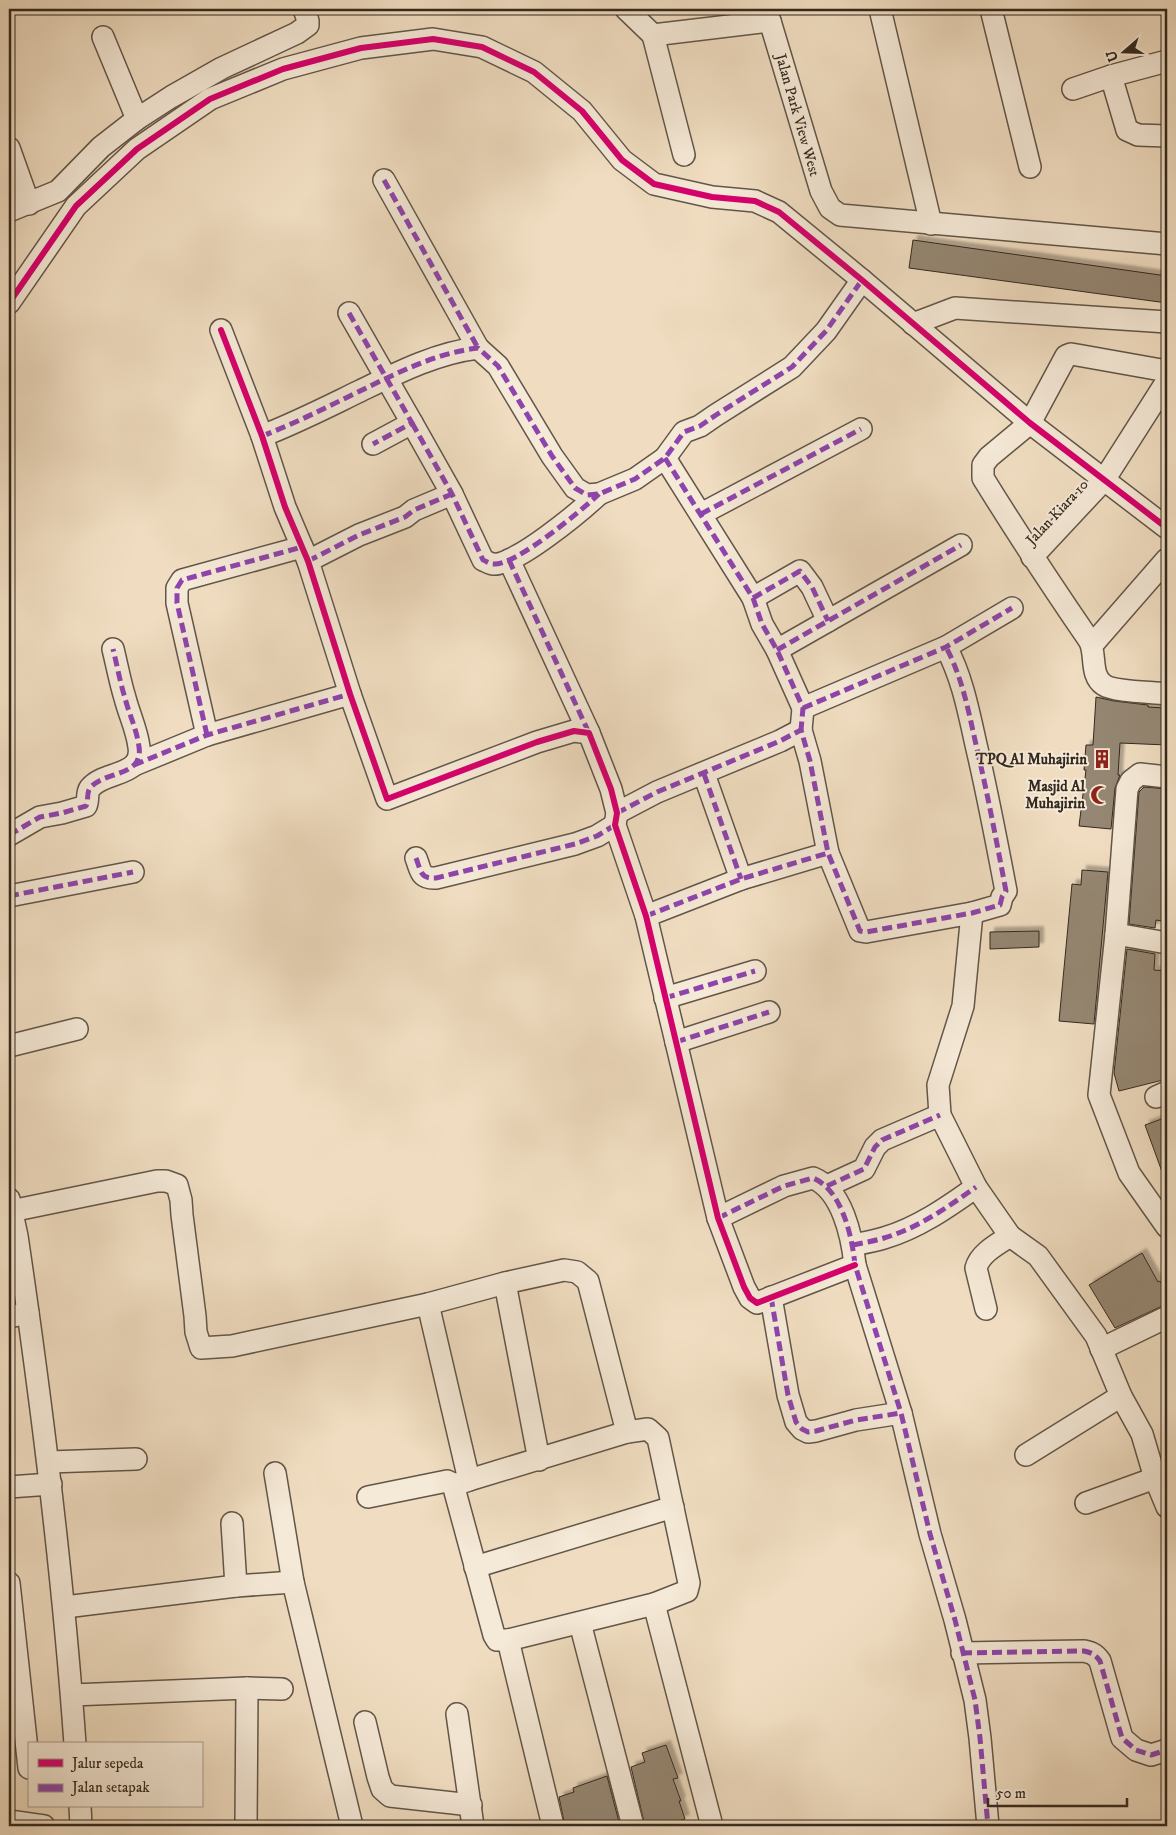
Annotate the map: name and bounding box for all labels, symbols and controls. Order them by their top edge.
north arrow [1098,28,1148,78]
text: U [1102,48,1123,64]
street label: Jalan Park View West [770,50,824,179]
street label: Jalan Kiara 10 [1021,475,1093,551]
building icon: TPQ Al Muhajirin [1091,748,1113,770]
place label: TPQ Al Muhajirin [975,750,1087,769]
place label: Masjid Al Muhajirin [1025,777,1085,813]
mosque icon: Masjid Al Muhajirin [1089,784,1111,806]
legend [28,1742,202,1808]
text: Jalur sepeda [70,1754,144,1773]
scale bar [988,1775,1127,1807]
text: Jalan setapak [70,1778,150,1797]
text: 50 m [996,1784,1026,1803]

